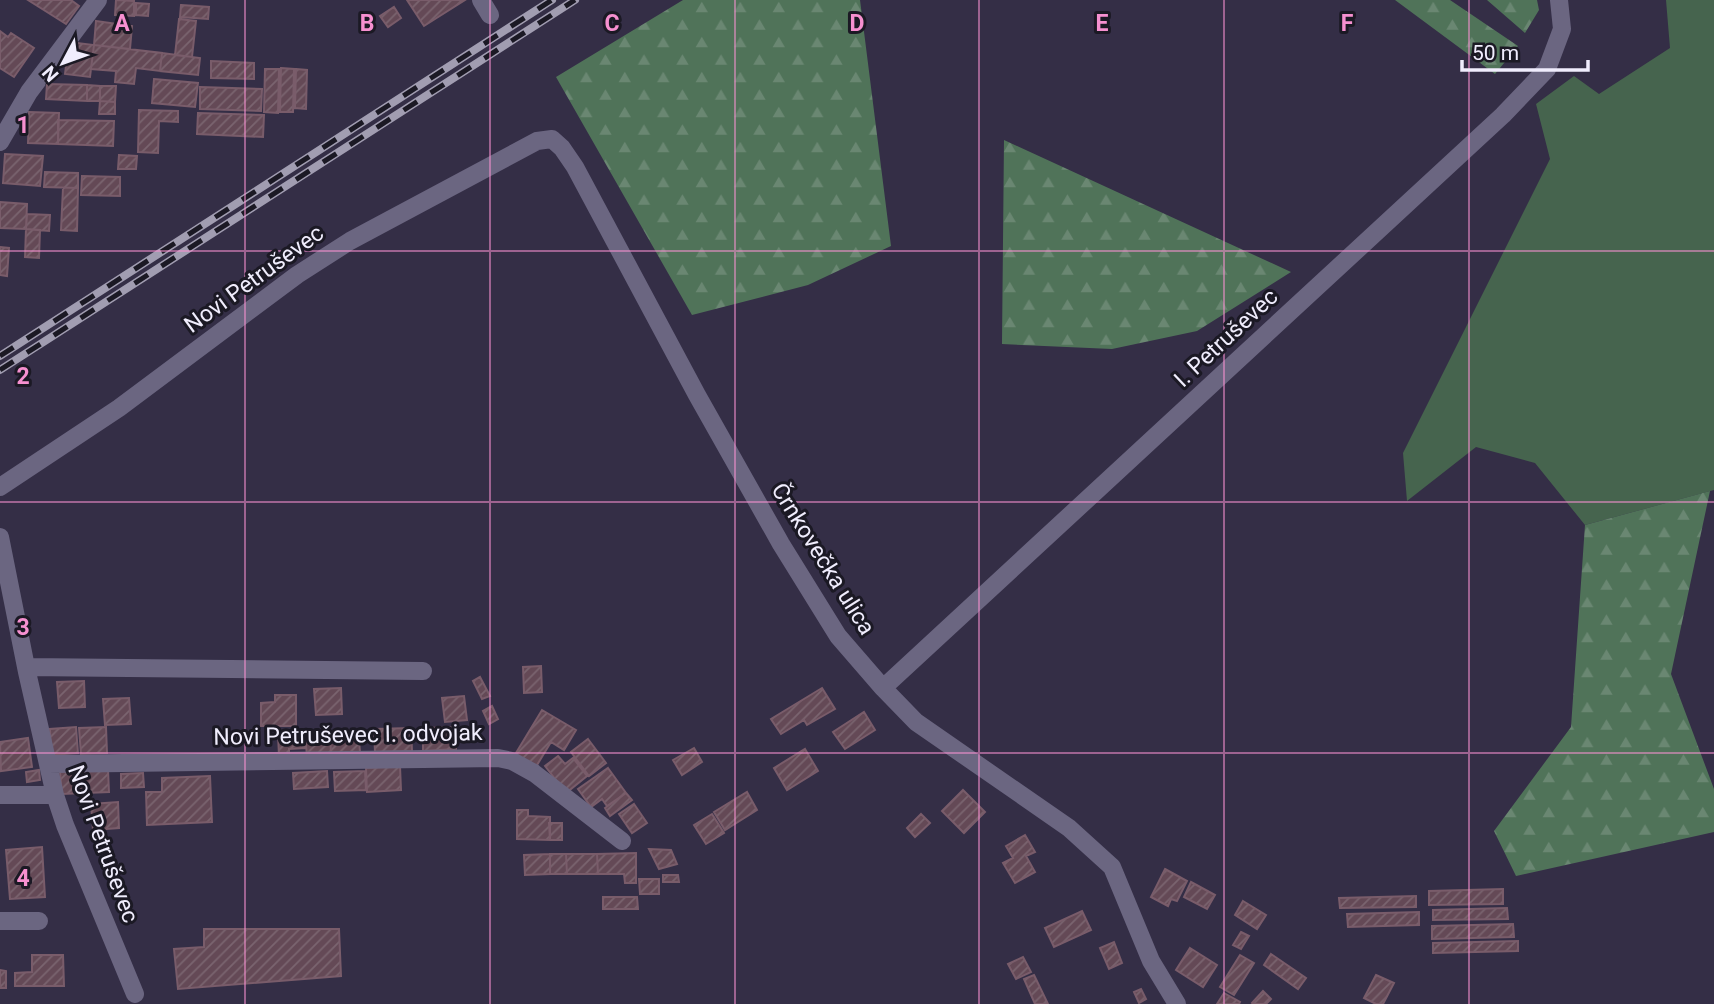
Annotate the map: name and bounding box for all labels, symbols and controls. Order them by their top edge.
text: A [114,10,130,37]
text: B [360,10,374,37]
text: C [604,10,620,37]
text: D [850,10,864,37]
text: E [1096,10,1109,37]
text: F [1341,10,1354,37]
north arrow [28,28,98,98]
scale bar [1462,28,1588,72]
text: 50 m [1472,41,1519,65]
text: N [37,61,64,86]
text: 1 [16,112,30,139]
street label: Novi Petruševec [179,219,329,339]
street label: I. Petruševec [1169,283,1283,393]
text: 2 [16,363,30,390]
street label: Črnkovečka ulica [766,477,882,640]
text: 3 [16,614,30,641]
street label: Novi Petruševec I. odvojak [213,719,483,751]
street label: Novi Petruševec [62,762,144,926]
text: 4 [16,865,30,892]

